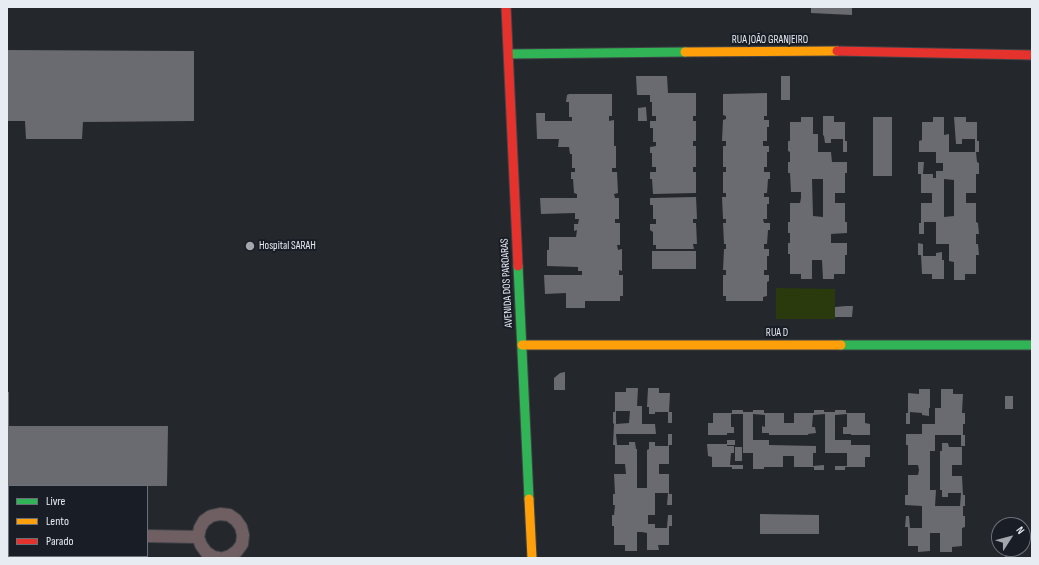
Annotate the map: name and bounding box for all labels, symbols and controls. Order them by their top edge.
street label: RUA JOÃO GRANJEIRO [732,33,808,47]
street label: AVENIDA DOS PAROARAS [498,238,516,328]
place label: Hospital SARAH [259,239,316,253]
marker: Hospital SARAH [244,240,256,252]
street label: RUA D [766,326,788,340]
legend [8,485,148,557]
text: Livre [46,494,65,509]
text: Lento [46,514,69,529]
north arrow [991,517,1031,557]
text: N [1013,524,1027,536]
text: Parado [46,534,73,549]

